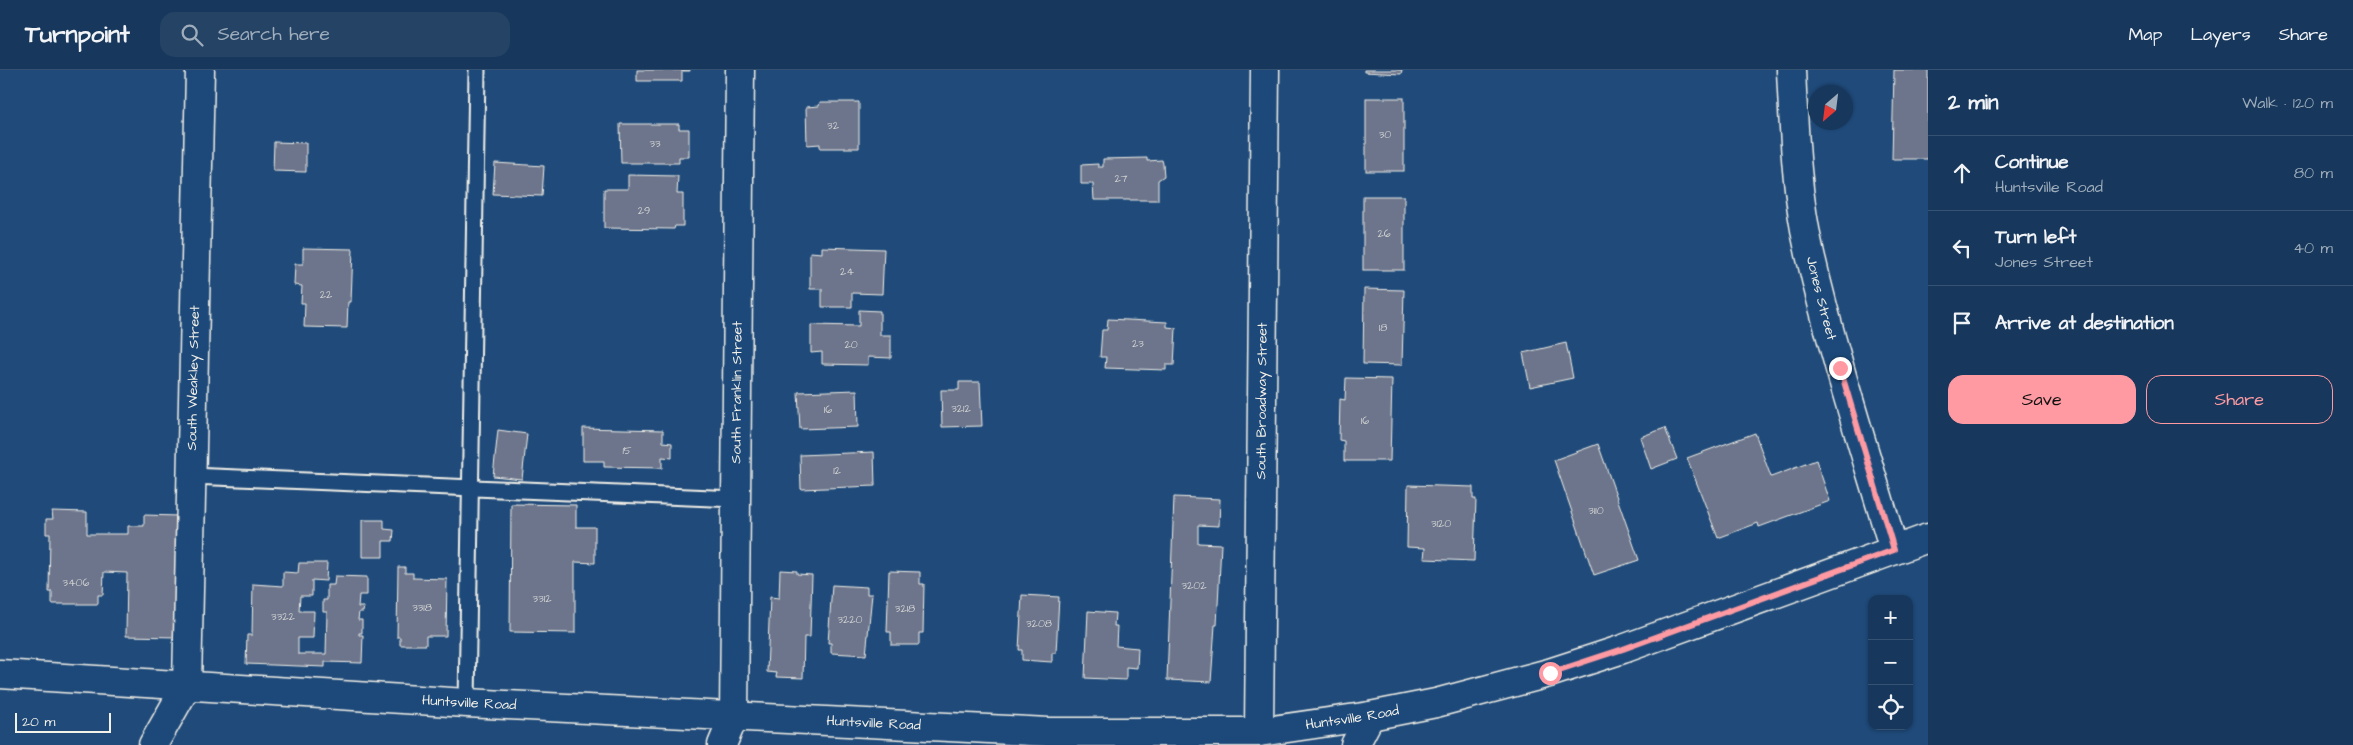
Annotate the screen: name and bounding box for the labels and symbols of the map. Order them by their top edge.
north arrow [1808,85,1853,130]
house number: 32 [827,118,840,133]
house number: 30 [1379,127,1391,142]
house number: 33 [649,136,661,151]
house number: 27 [1114,171,1128,186]
house number: 29 [638,203,650,218]
house number: 26 [1377,226,1391,241]
street label: Jones Street [1801,255,1842,343]
house number: 24 [840,264,854,279]
house number: 22 [320,287,333,302]
street label: South Weakley Street [182,305,205,451]
house number: 18 [1379,320,1387,335]
street label: South Franklin Street [726,321,748,464]
street label: South Broadway Street [1251,322,1273,480]
house number: 23 [1132,336,1144,351]
house number: 20 [844,337,858,352]
route end [1829,357,1852,380]
house number: 3212 [951,401,972,416]
house number: 16 [824,402,832,417]
house number: 16 [1361,413,1369,428]
house number: 15 [622,443,632,458]
house number: 12 [833,463,842,478]
house number: 3110 [1588,503,1604,518]
house number: 3120 [1431,516,1451,531]
house number: 3406 [63,575,90,590]
house number: 3202 [1181,578,1207,593]
house number: 3312 [533,591,552,606]
house number: 3318 [412,600,432,615]
house number: 3218 [895,601,915,616]
house number: 3322 [271,609,296,624]
house number: 3220 [837,612,863,627]
house number: 3208 [1026,616,1052,631]
route start [1539,662,1562,685]
street label: Huntsville Road [421,690,517,715]
street label: Huntsville Road [1304,700,1401,735]
scale bar [15,710,111,733]
street label: Huntsville Road [826,711,921,736]

